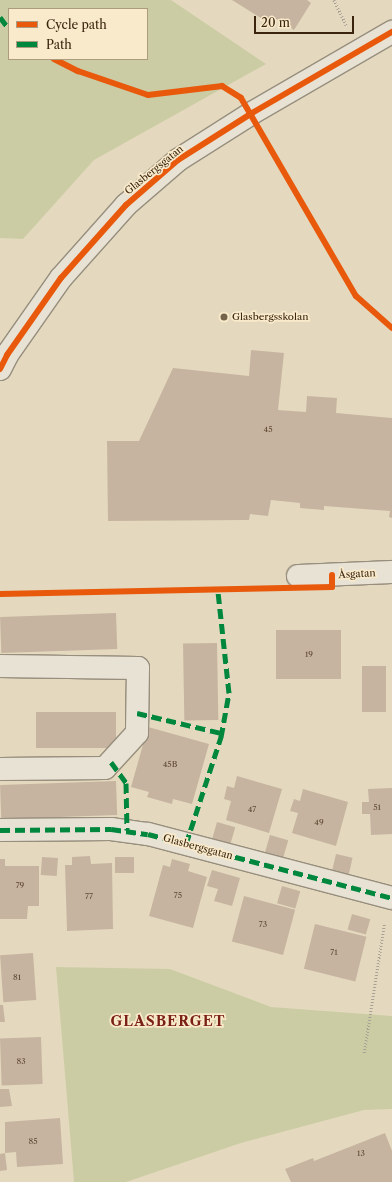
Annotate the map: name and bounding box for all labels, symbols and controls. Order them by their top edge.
legend [8,8,148,60]
scale bar [256,8,356,34]
text: 20 m [261,15,290,30]
text: Cycle path [46,17,107,32]
text: Path [46,37,72,52]
street label: Glasbergsgatan [122,143,186,197]
place label: Glasbergsskolan [232,311,308,323]
marker: Glasbergsskolan [219,312,229,322]
house number: 45 [264,425,272,435]
street label: Åsgatan [338,567,376,581]
house number: 19 [305,650,313,660]
house number: 45B [163,760,177,770]
house number: 51 [373,803,381,813]
house number: 47 [248,805,256,815]
house number: 49 [314,818,324,828]
street label: Glasbergsgatan [162,832,234,862]
house number: 79 [16,881,24,891]
house number: 75 [174,891,182,901]
house number: 77 [85,892,93,902]
house number: 73 [259,920,267,930]
house number: 71 [330,948,338,958]
house number: 81 [13,973,21,983]
district label: GLASBERGET [110,1013,226,1029]
house number: 83 [16,1057,26,1067]
house number: 85 [28,1137,38,1147]
house number: 13 [357,1149,365,1159]

